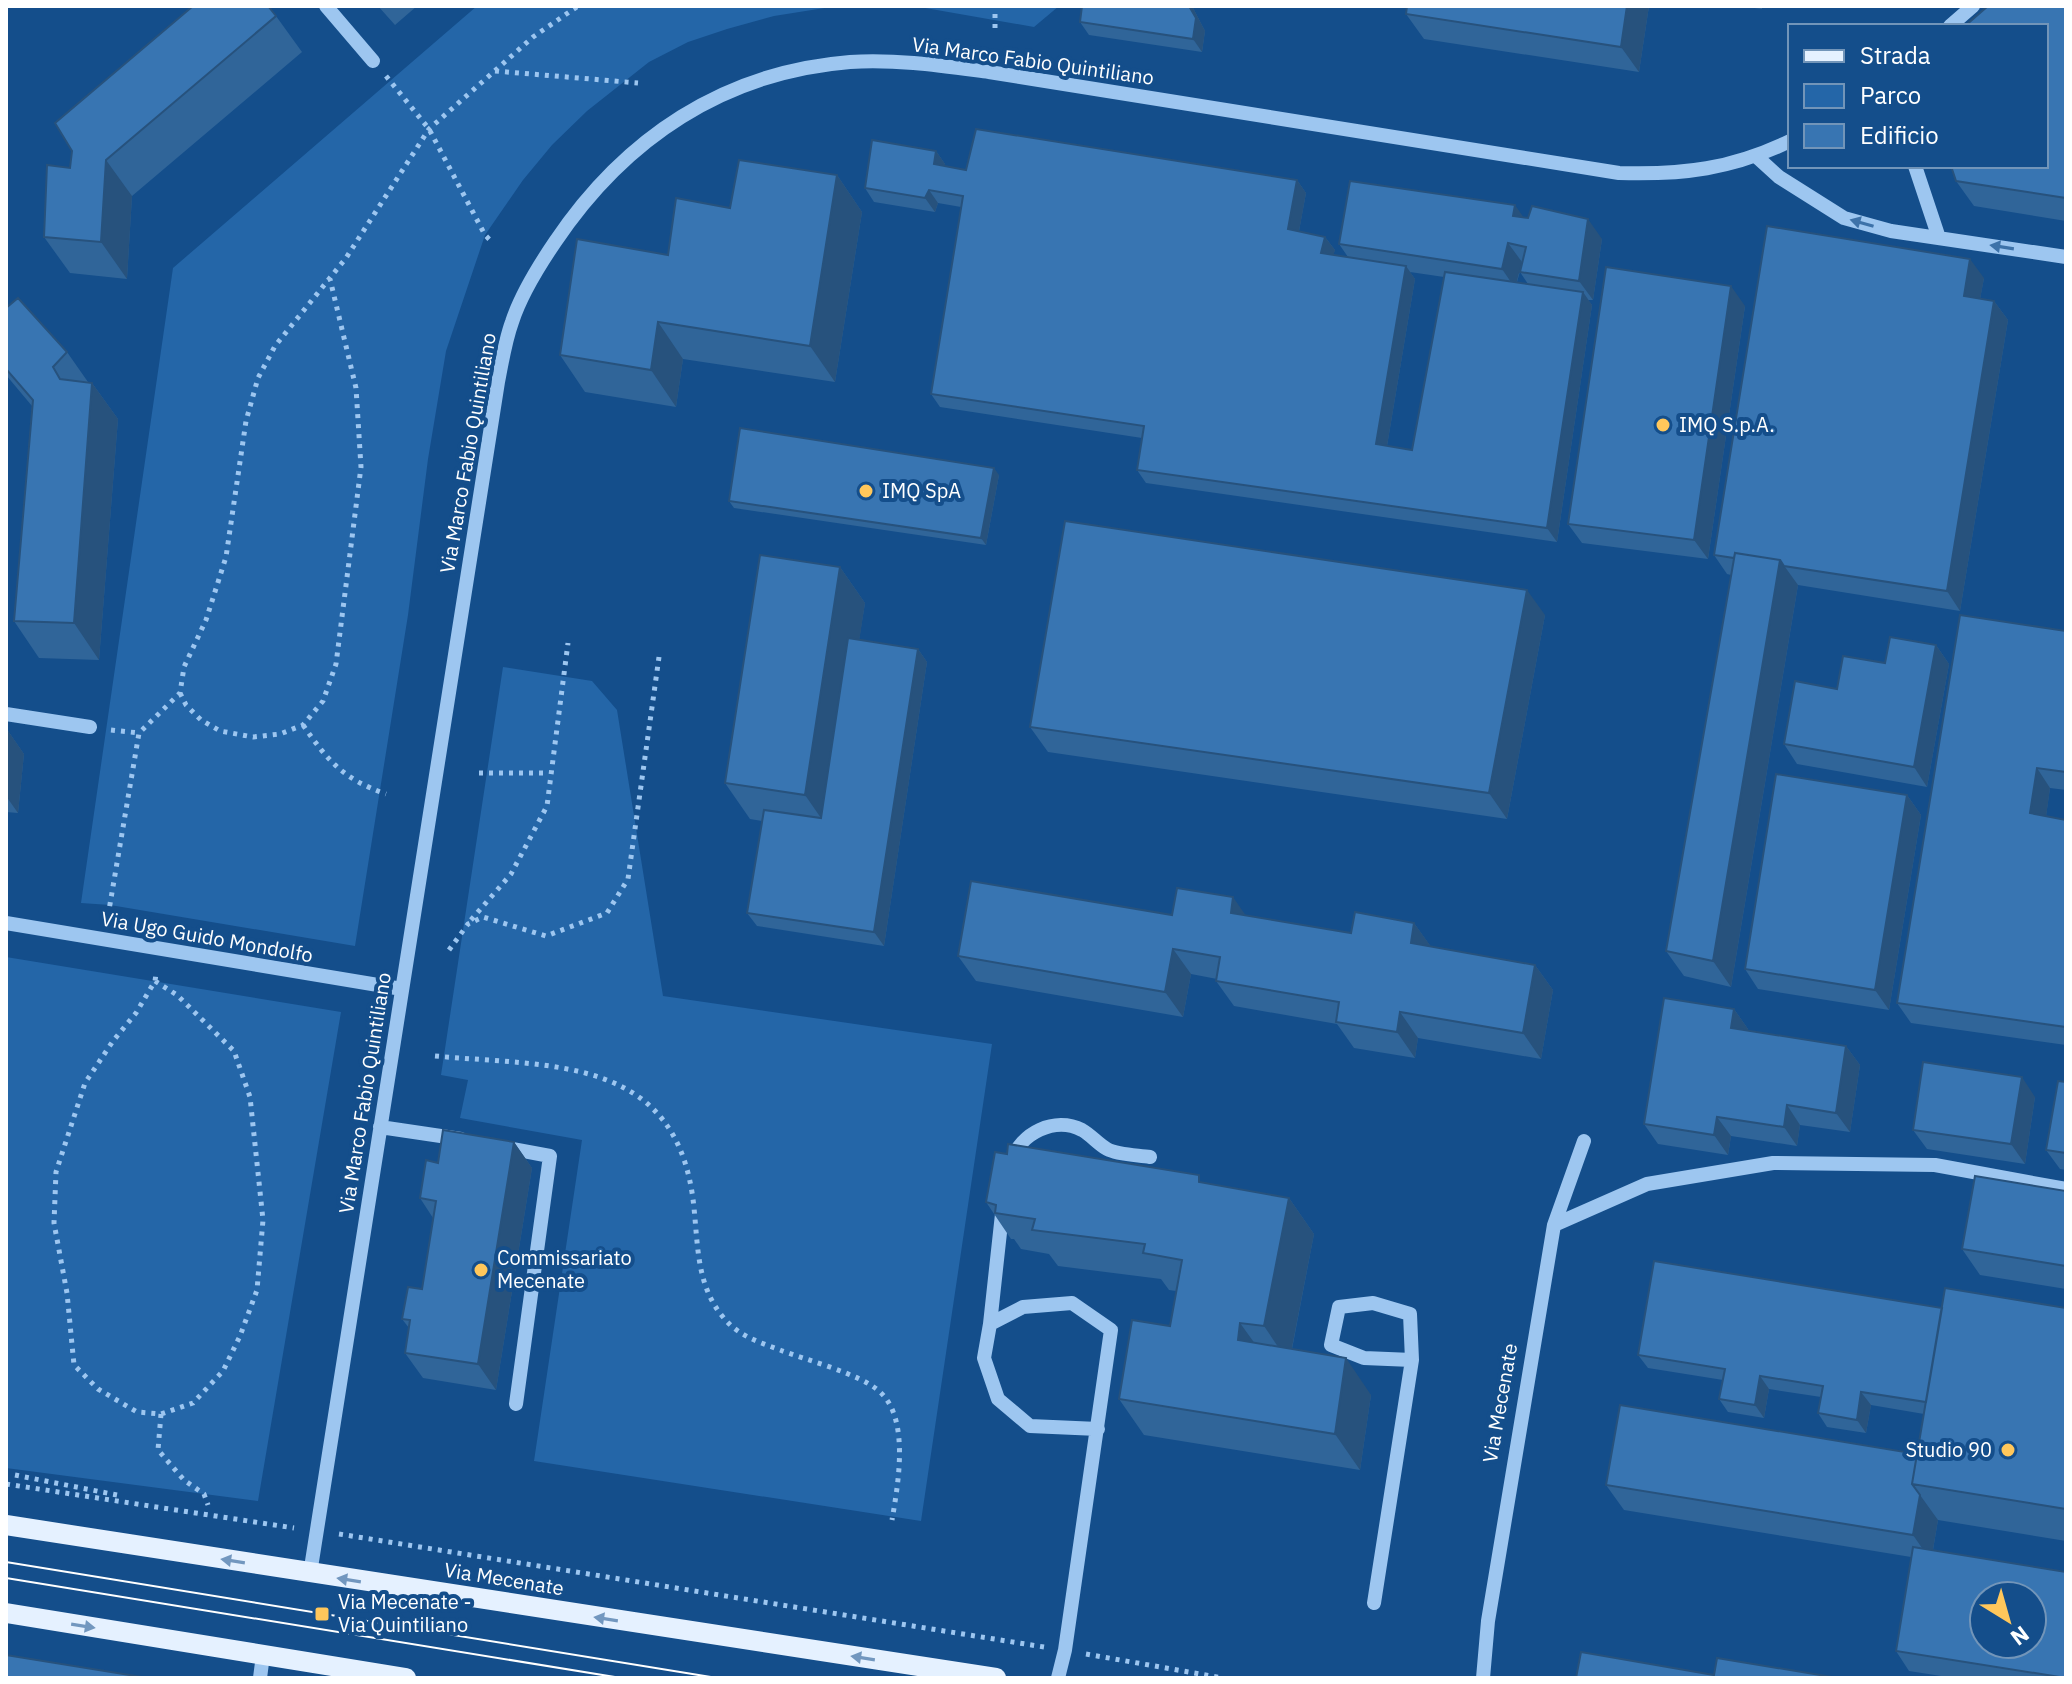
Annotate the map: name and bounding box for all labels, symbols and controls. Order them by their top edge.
legend [1788,24,2048,168]
street label: Via Marco Fabio Quintiliano [910,30,1156,91]
text: Strada [1860,39,1931,71]
text: Parco [1860,79,1921,111]
text: Edificio [1860,119,1939,151]
one-way arrow [1849,217,1874,229]
one-way arrow [1989,240,2014,253]
street label: Via Marco Fabio Quintiliano [433,331,502,575]
place label: IMQ S.p.A. [1679,411,1775,438]
marker: IMQ S.p.A. [1654,416,1672,434]
place label: IMQ SpA [882,477,961,504]
marker: IMQ SpA [857,482,875,500]
street label: Via Ugo Guido Mondolfo [99,905,315,968]
street label: Via Marco Fabio Quintiliano [332,970,397,1215]
place label: Commissariato Mecenate [497,1244,632,1294]
marker: Commissariato Mecenate [472,1261,490,1279]
street label: Via Mecenate [1476,1341,1523,1465]
place label: Studio 90 [1905,1436,1992,1463]
marker: Studio 90 [1999,1441,2017,1459]
one-way arrow [220,1555,245,1567]
street label: Via Mecenate [442,1556,566,1601]
one-way arrow [336,1573,361,1586]
north arrow [1968,1580,2048,1660]
place label: Via Mecenate - Via Quintiliano [338,1588,471,1638]
marker: Via Mecenate - Via Quintiliano [313,1605,331,1623]
one-way arrow [593,1612,618,1625]
one-way arrow [71,1620,96,1633]
text: N [2005,1620,2035,1653]
one-way arrow [850,1651,875,1664]

